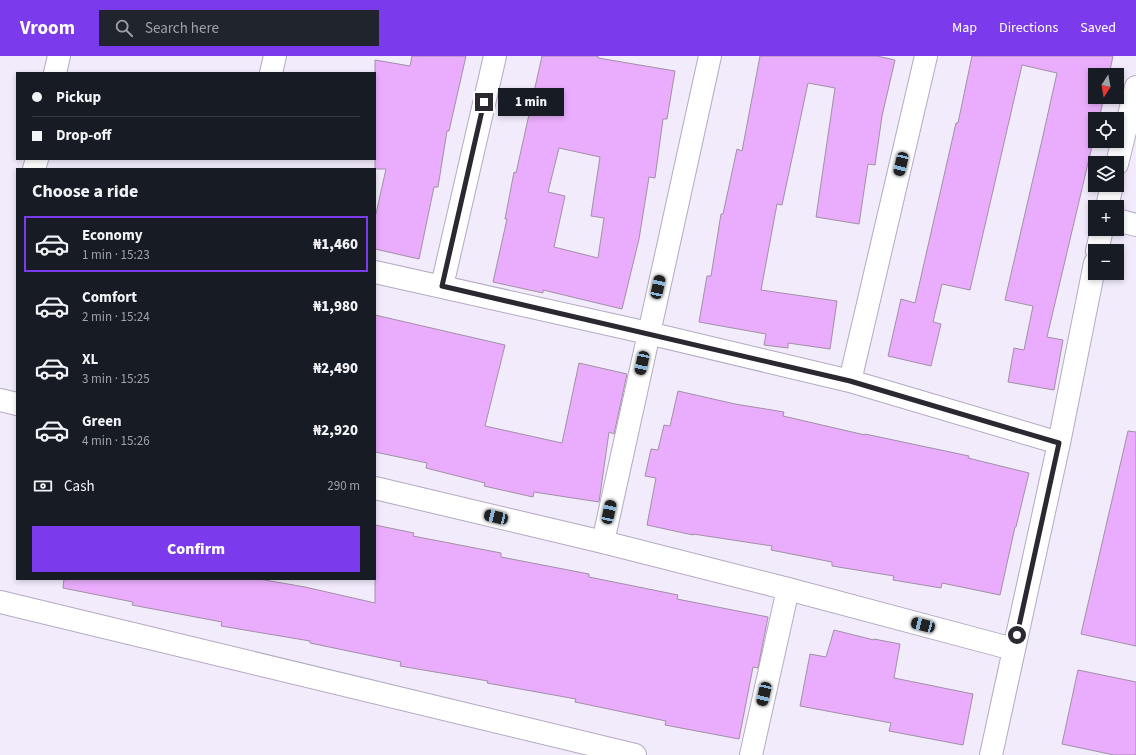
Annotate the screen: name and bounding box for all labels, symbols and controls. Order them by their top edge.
search box [99,10,379,46]
text: Vroom [20,15,75,42]
icon: search [113,17,135,39]
text: Search here [145,18,219,39]
text: Map [952,18,977,38]
text: Directions [999,18,1058,38]
text: Saved [1080,18,1116,38]
north arrow [1088,68,1124,104]
map controls [1088,68,1124,280]
text: Pickup [56,87,101,108]
callout: 1 min [498,88,564,116]
route end [475,93,493,111]
text: 1 min [515,93,547,111]
button: locate [1088,112,1124,148]
text: Drop-off [56,125,111,146]
car [892,151,910,177]
button: layers [1088,156,1124,192]
text: Choose a ride [32,179,138,204]
button: + [1088,200,1124,236]
text: Economy [82,225,143,246]
icon: car [34,226,70,262]
text: ₦1,460 [313,234,358,255]
button: − [1088,244,1124,280]
text: 1 min · 15:23 [82,246,150,264]
car [650,274,666,300]
text: Comfort [82,287,137,308]
icon: car [34,288,70,324]
text: ₦1,980 [313,296,358,317]
text: 2 min · 15:24 [82,308,150,326]
text: XL [82,349,98,370]
icon: car [34,350,70,386]
car [634,350,650,376]
text: ₦2,490 [313,358,358,379]
text: 3 min · 15:25 [82,370,150,388]
text: Green [82,411,122,432]
icon: car [34,412,70,448]
text: ₦2,920 [313,420,358,441]
text: 4 min · 15:26 [82,432,150,450]
icon: cash [32,475,54,497]
text: Cash [64,476,95,497]
text: 290 m [327,477,360,495]
car [601,499,617,525]
car [483,508,509,526]
button: Confirm [32,526,360,572]
car [910,616,936,634]
route start [1008,626,1026,644]
car [755,681,773,707]

